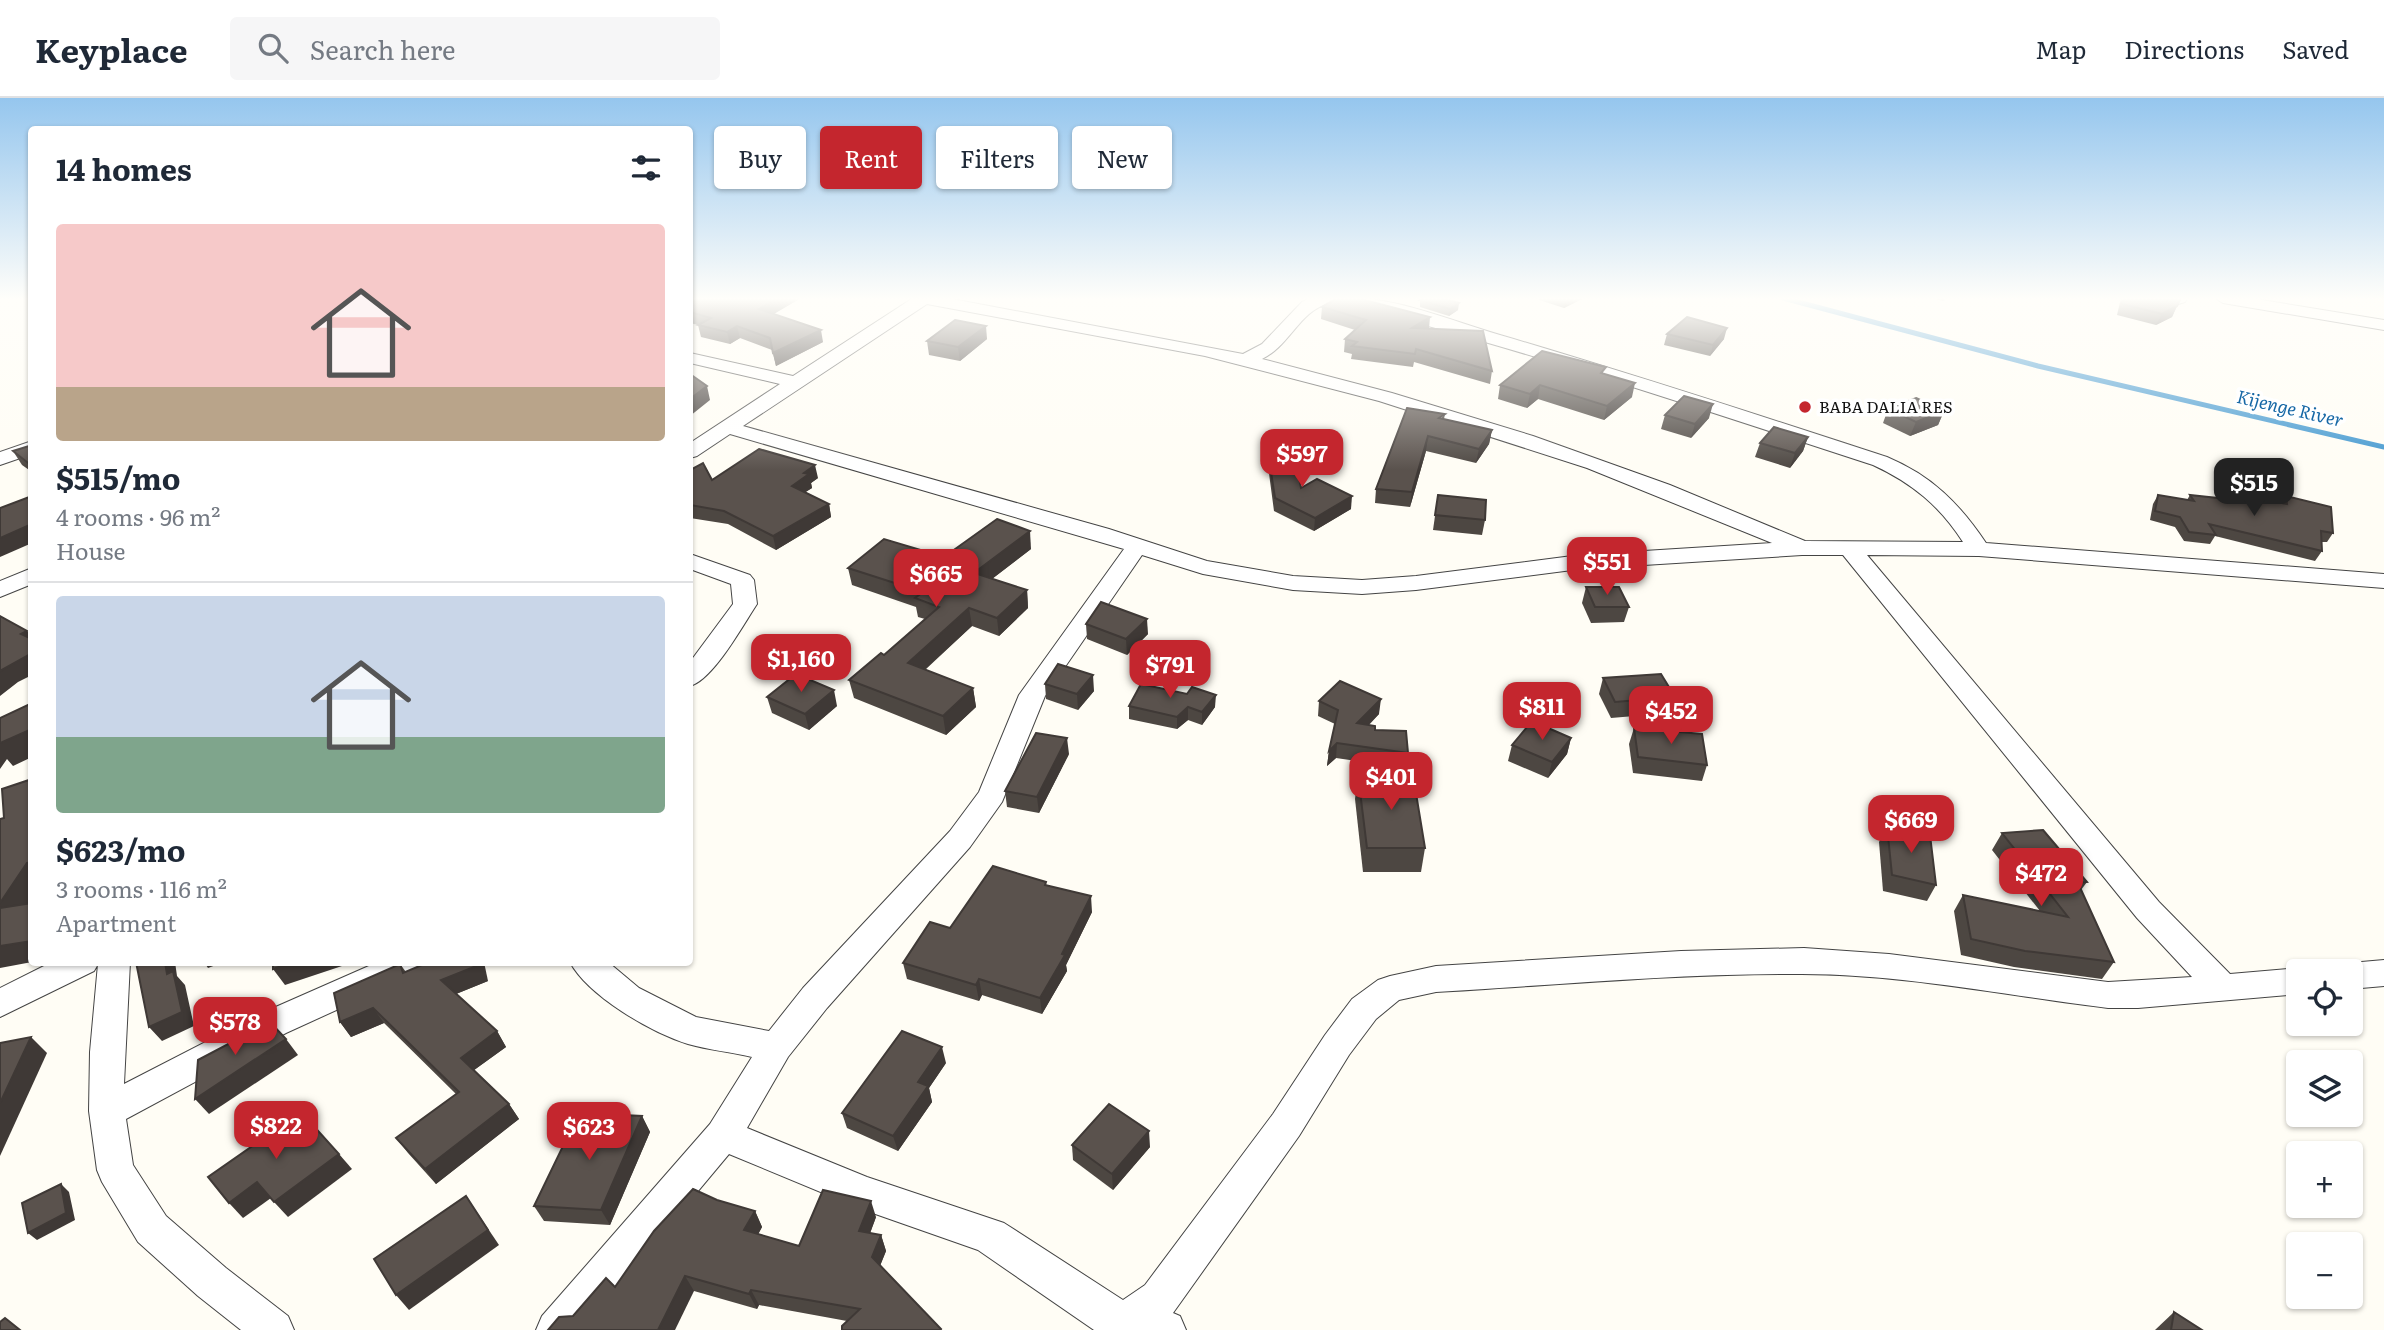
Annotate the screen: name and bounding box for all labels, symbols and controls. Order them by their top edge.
search box [230,17,720,80]
text: Keyplace [35,24,188,73]
icon: search [254,29,292,67]
text: Search here [310,29,456,68]
text: Map [2035,31,2086,66]
text: Directions [2124,31,2244,66]
text: Saved [2282,31,2349,66]
chip: Buy [714,126,806,189]
chip: Rent [820,126,922,189]
chip: Filters [936,126,1058,189]
chip: New [1072,126,1172,189]
text: 14 homes [56,146,192,190]
icon: filters [627,149,665,187]
icon: home [298,270,424,396]
water label: Kijenge River [2234,382,2346,433]
place label: BABA DALIA RES [1819,394,1953,418]
marker: BABA DALIA RES [1797,399,1813,415]
pin: $597 [1261,430,1343,489]
text: $597 [1276,435,1328,469]
text: $515/mo [56,455,181,499]
pin: $515 [2213,458,2295,518]
text: $515 [2230,464,2278,498]
text: 4 rooms · 96 m² [56,499,220,533]
text: House [56,533,125,567]
pin: $551 [1566,538,1648,597]
text: $551 [1583,543,1631,577]
pin: $665 [895,550,977,609]
text: $665 [910,555,962,589]
pin: $1,160 [744,634,858,694]
text: $1,160 [767,640,835,674]
pin: $791 [1129,640,1211,700]
icon: home [298,642,424,768]
text: $791 [1146,646,1194,680]
pin: $811 [1501,682,1583,742]
pin: $452 [1630,686,1712,746]
text: $811 [1519,688,1565,722]
text: $452 [1645,692,1697,726]
pin: $401 [1350,752,1432,812]
text: $401 [1365,758,1417,792]
pin: $669 [1870,796,1952,855]
text: $669 [1884,801,1938,835]
text: $623/mo [56,827,186,871]
pin: $472 [2000,848,2082,908]
text: $472 [2015,854,2067,888]
text: 3 rooms · 116 m² [56,871,227,905]
text: Apartment [56,905,176,939]
map controls [2286,959,2363,1309]
button: locate [2286,959,2363,1036]
pin: $578 [194,998,276,1057]
text: $578 [209,1003,261,1037]
button: layers [2286,1050,2363,1127]
pin: $822 [235,1102,317,1161]
pin: $623 [548,1102,630,1162]
text: $822 [250,1107,302,1141]
text: $623 [563,1108,615,1142]
button: + [2286,1141,2363,1218]
button: − [2286,1232,2363,1309]

